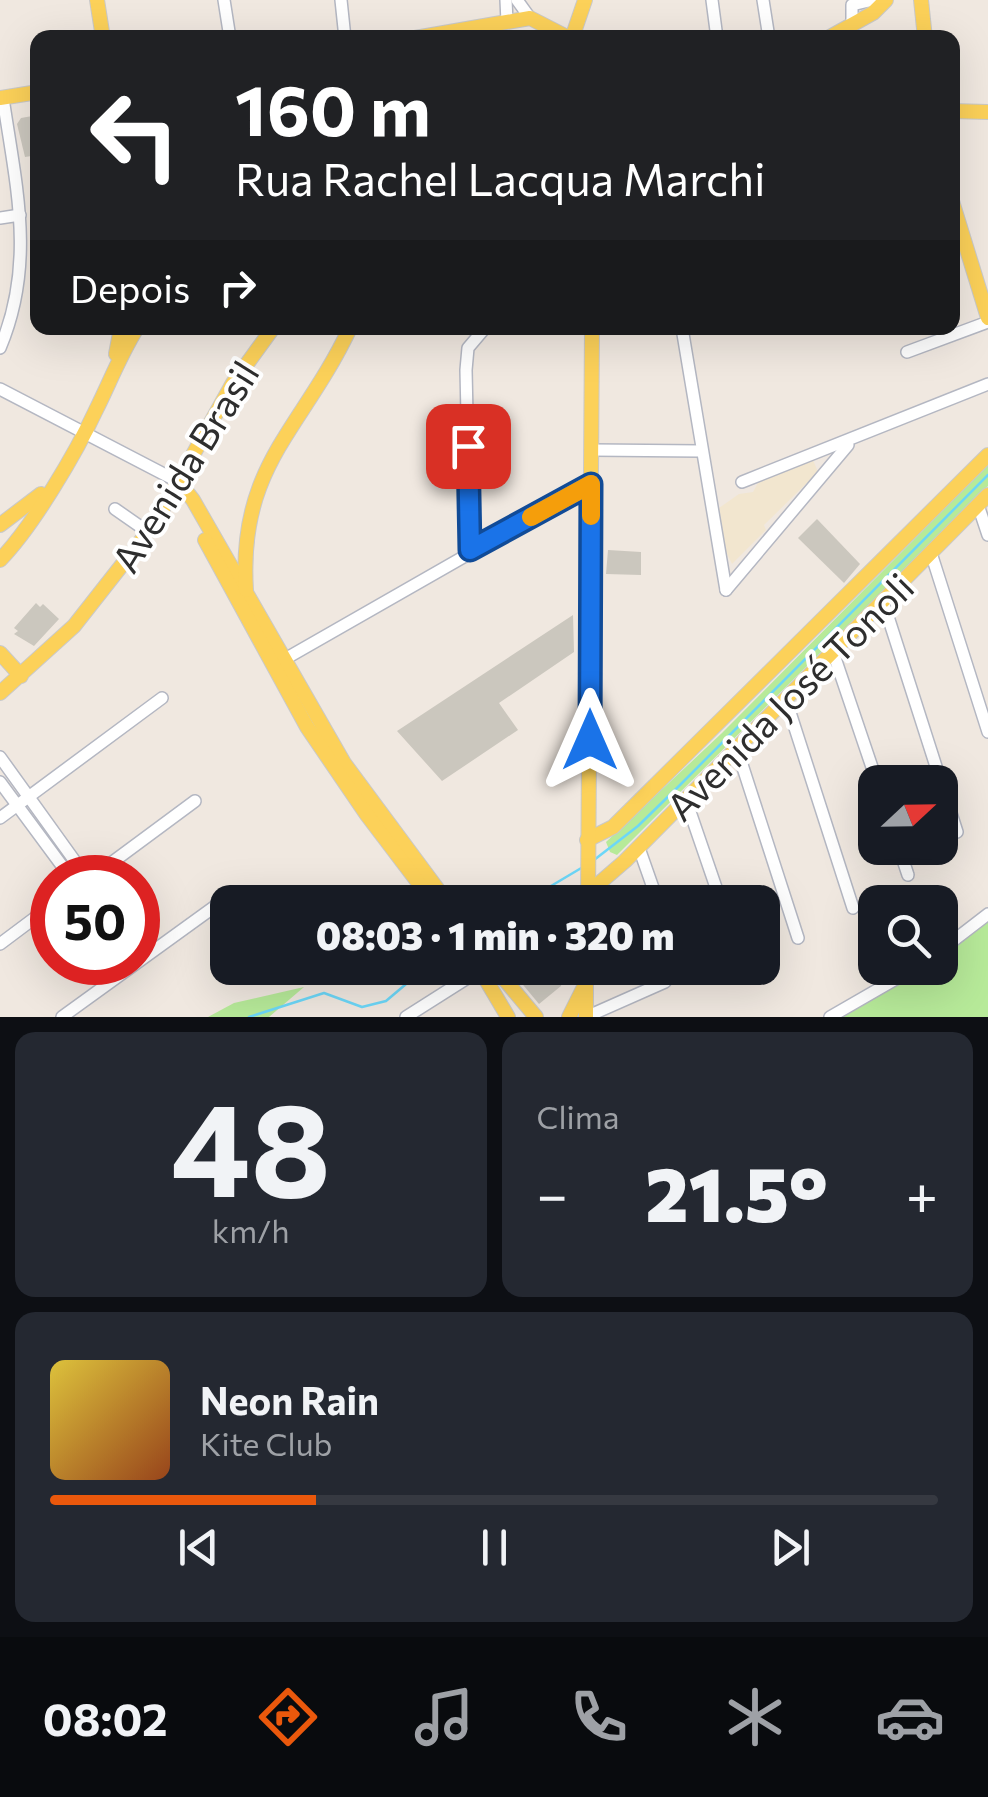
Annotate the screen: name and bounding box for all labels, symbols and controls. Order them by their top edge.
text: 160 m [235,65,431,150]
icon: left [70,70,200,200]
text: Rua Rachel Lacqua Marchi [235,150,766,205]
icon: right [210,260,265,315]
text: Depois [70,264,190,311]
street label: Avenida Brasil [100,352,268,580]
pin [426,404,511,489]
icon: arrive [441,419,496,474]
street label: Avenida José Tonoli [656,563,922,829]
position arrow [538,688,642,792]
north arrow [858,765,958,865]
map controls [858,765,958,985]
speed limit sign: 50 [30,855,160,985]
button: search [858,885,958,985]
text: 08:03 · 1 min · 320 m [316,911,674,958]
text: 48 [171,1065,331,1224]
text: Clima [537,1096,619,1136]
text: 21.5° [645,1146,828,1237]
text: − [537,1159,568,1226]
text: + [906,1159,938,1226]
text: km/h [212,1210,290,1250]
text: Neon Rain [200,1376,379,1423]
text: Kite Club [200,1423,332,1463]
icon: previous [171,1520,226,1575]
icon: pause [467,1520,522,1575]
icon: next [763,1520,818,1575]
icon: directions [253,1682,323,1752]
icon: music [409,1682,479,1752]
icon: phone [564,1682,634,1752]
icon: climate [720,1682,790,1752]
icon: car [875,1682,945,1752]
text: 08:02 [43,1690,168,1745]

